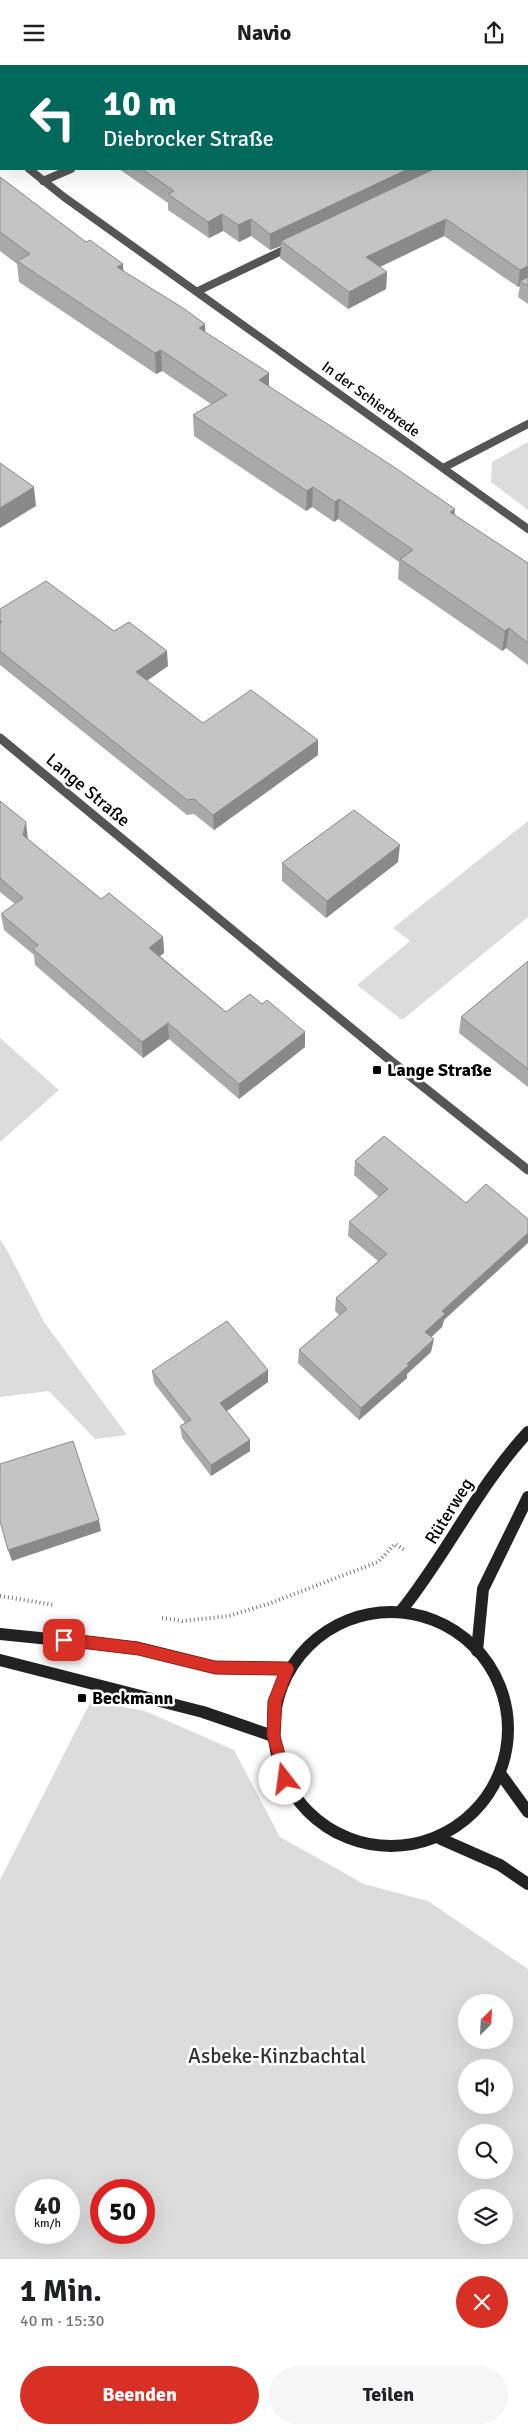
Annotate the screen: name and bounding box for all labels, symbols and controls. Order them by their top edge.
icon: menu [20,19,48,47]
text: Navio [237,19,291,46]
icon: share [480,19,508,47]
text: 10 m [103,82,177,125]
icon: left [20,85,85,150]
text: Diebrocker Straße [103,125,274,152]
street label: In der Schierbrede [318,357,424,441]
street label: Lange Straße [42,749,134,831]
place label: Lange Straße [387,1059,492,1081]
marker: Lange Straße [371,1064,383,1076]
street label: Rüterweg [420,1474,478,1548]
pin [43,1619,85,1661]
icon: arrive [50,1626,78,1654]
place label: Beckmann [92,1687,174,1709]
marker: Beckmann [76,1692,88,1704]
position arrow [258,1752,310,1804]
north arrow [458,1994,512,2049]
map controls [458,1994,513,2244]
park label: Asbeke-Kinzbachtal [188,2043,366,2069]
button: sound [458,2059,513,2114]
button: search [458,2124,513,2179]
speed limit sign: 50 [90,2179,155,2244]
button: layers [458,2189,513,2244]
text: 40 [34,2190,61,2221]
text: km/h [34,2216,61,2231]
text: 1 Min. [20,2273,102,2310]
button: close [456,2276,508,2328]
text: 40 m · 15:30 [20,2311,104,2331]
button: Beenden [20,2366,259,2424]
button: Teilen [269,2366,508,2424]

